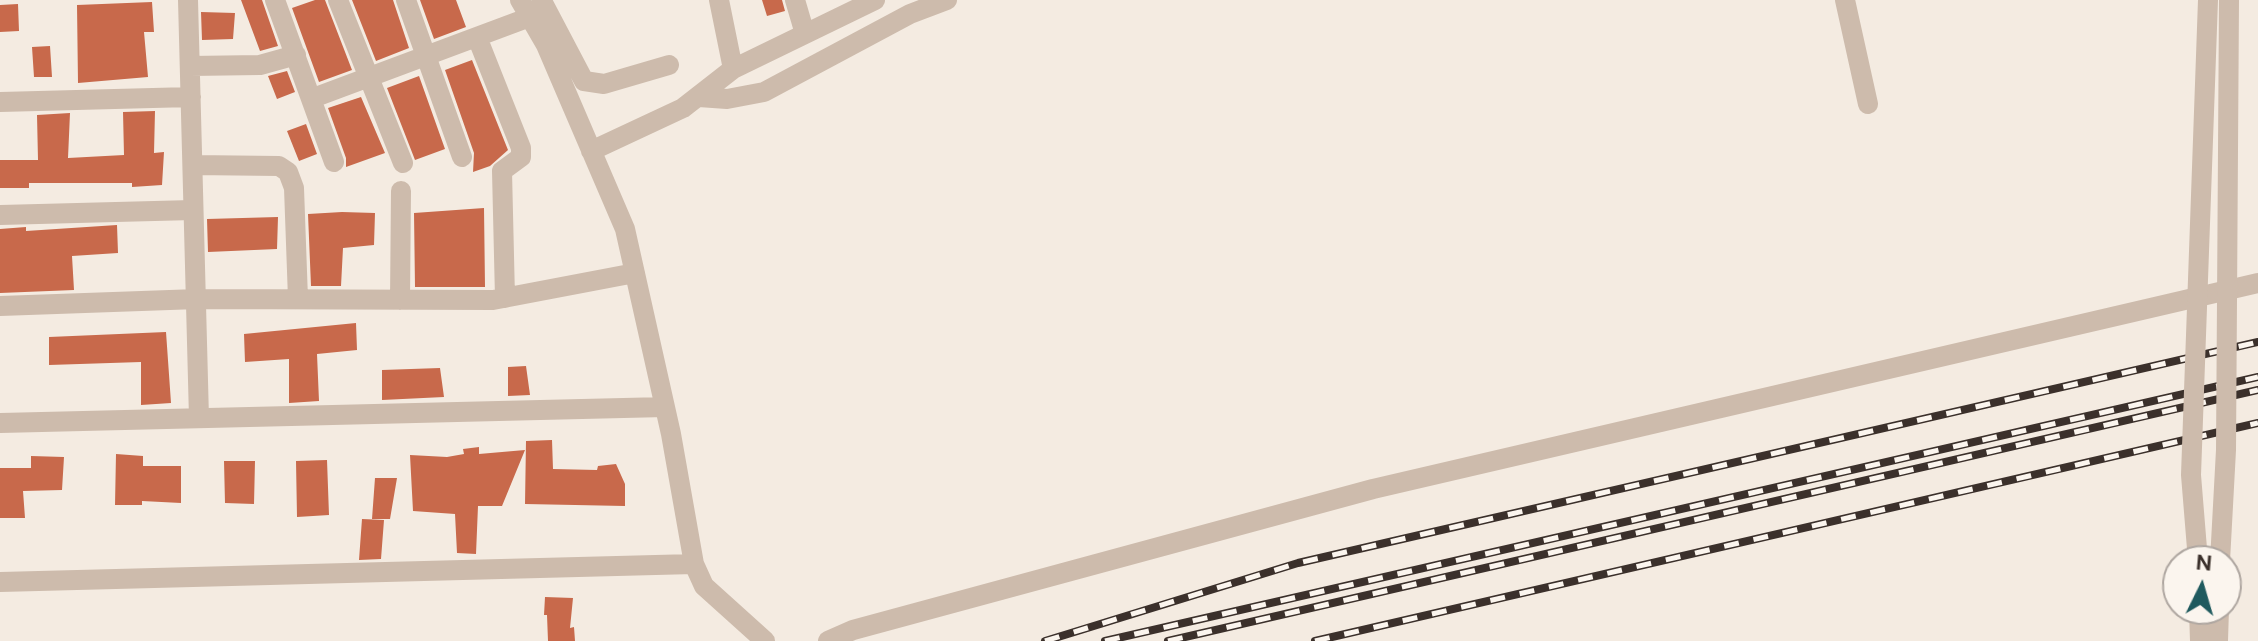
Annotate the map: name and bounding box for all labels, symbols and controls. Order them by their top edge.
north arrow [2162,545,2242,625]
text: N [2195,547,2213,578]

